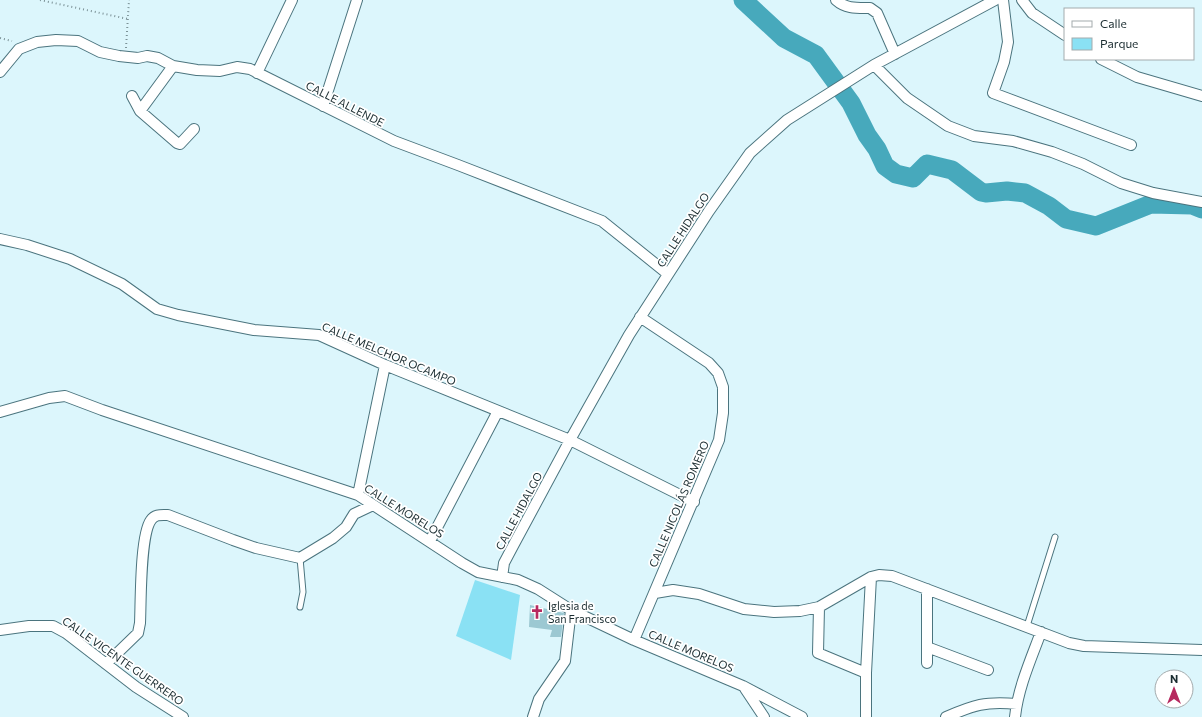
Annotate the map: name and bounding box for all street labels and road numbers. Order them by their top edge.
street label: CALLE ALLENDE [304,78,386,129]
street label: CALLE HIDALGO [654,190,712,269]
street label: CALLE MELCHOR OCAMPO [320,319,458,388]
street label: CALLE NICOLÁS ROMERO [645,438,711,569]
street label: CALLE HIDALGO [493,470,545,552]
street label: CALLE MORELOS [362,481,446,540]
street label: CALLE VICENTE GUERRERO [60,614,186,708]
street label: CALLE MORELOS [647,627,736,674]

